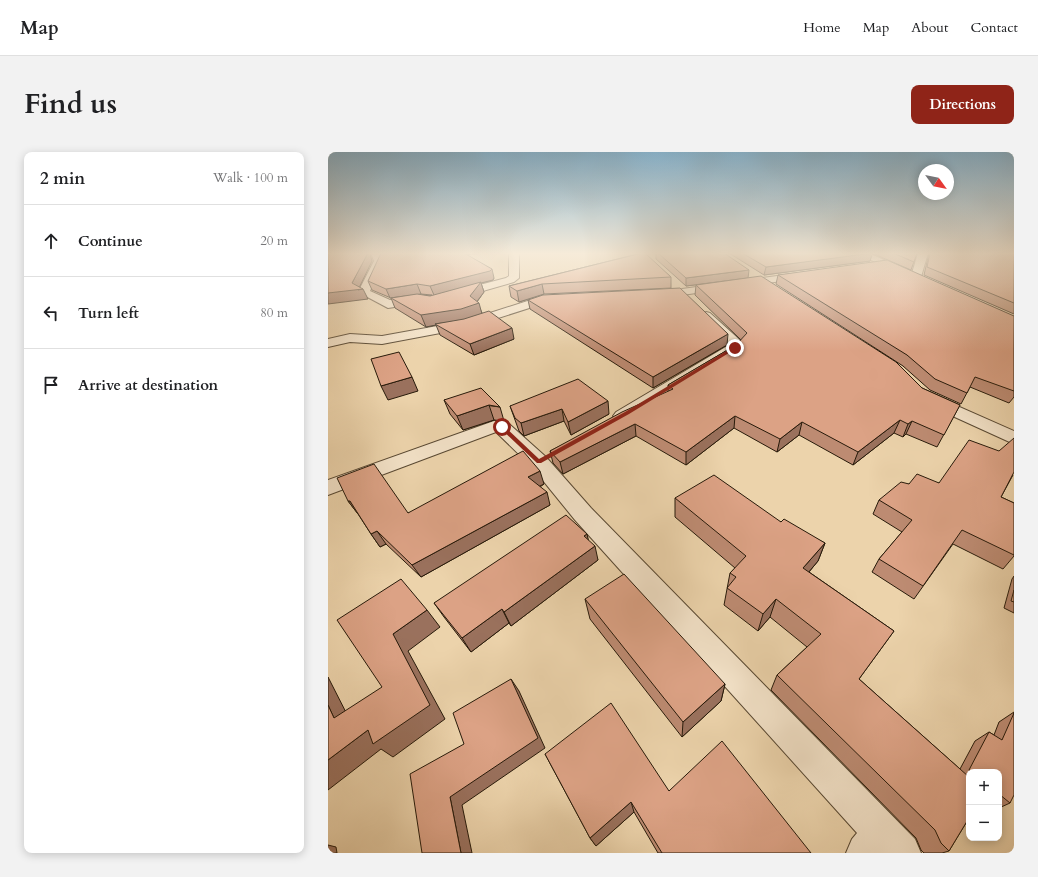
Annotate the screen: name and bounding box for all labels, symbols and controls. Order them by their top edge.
text: Map [20,15,59,41]
text: Home [803,18,841,37]
text: Map [863,18,889,37]
text: About [911,18,948,37]
text: Contact [970,18,1018,37]
text: Find us [24,85,117,123]
button: Directions [911,85,1014,124]
north arrow [918,164,954,200]
text: 2 min [40,167,85,190]
text: Walk · 100 m [213,169,288,187]
icon: ahead [40,230,62,252]
text: Continue [78,231,143,251]
text: 20 m [260,232,288,250]
icon: left [40,302,62,324]
text: Turn left [78,303,139,323]
text: 80 m [260,304,288,322]
route end [726,339,744,357]
icon: arrive [40,374,62,396]
text: Arrive at destination [78,375,218,395]
route start [493,418,511,436]
map controls [966,769,1002,841]
button: + [966,769,1002,805]
button: − [966,805,1002,841]

